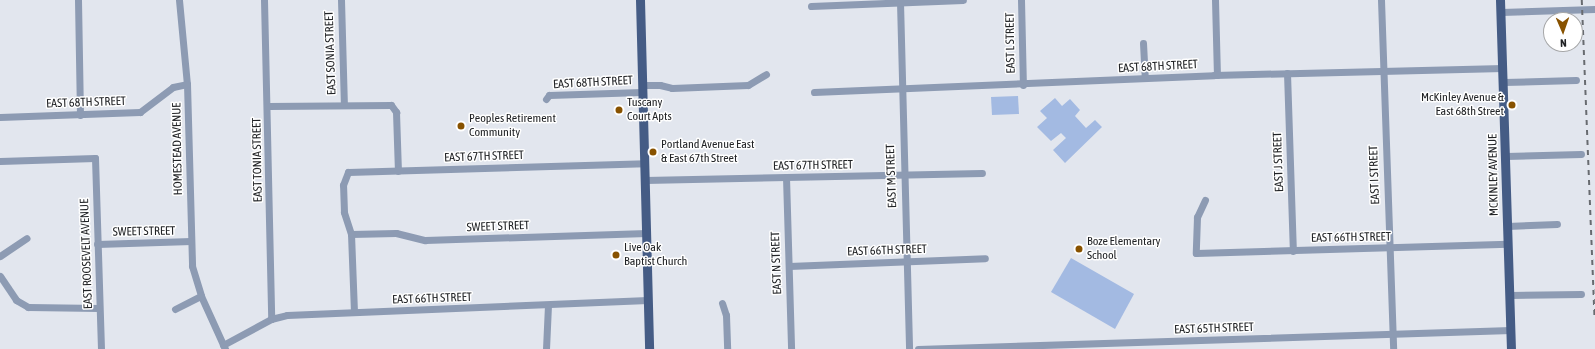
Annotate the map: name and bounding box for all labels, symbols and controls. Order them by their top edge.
street label: EAST SONIA STREET [322,11,340,95]
street label: EAST L STREET [1003,12,1019,74]
north arrow [1543,12,1583,52]
text: N [1560,37,1567,49]
street label: EAST 68TH STREET [1118,58,1198,76]
street label: EAST 68TH STREET [553,74,633,92]
place label: McKinley Avenue & East 68th Street [1421,91,1504,119]
street label: EAST 68TH STREET [46,94,126,112]
place label: Tuscany Court Apts [627,96,672,124]
marker: McKinley Avenue & East 68th Street [1507,100,1517,110]
street label: HOMESTEAD AVENUE [170,103,186,195]
marker: Tuscany Court Apts [614,105,624,115]
place label: Peoples Retirement Community [469,112,556,140]
street label: EAST TONIA STREET [250,118,266,202]
marker: Peoples Retirement Community [456,121,466,131]
street label: EAST J STREET [1271,132,1287,192]
street label: MCKINLEY AVENUE [1486,134,1502,216]
place label: Portland Avenue East & East 67th Street [661,138,754,166]
street label: EAST M STREET [884,144,900,208]
street label: EAST I STREET [1367,145,1383,205]
marker: Portland Avenue East & East 67th Street [648,147,658,157]
street label: EAST 67TH STREET [444,148,524,166]
street label: EAST 67TH STREET [773,158,853,174]
street label: EAST ROOSEVELT AVENUE [78,199,96,309]
street label: SWEET STREET [466,219,530,235]
street label: SWEET STREET [113,224,175,240]
street label: EAST 66TH STREET [1311,230,1391,246]
street label: EAST N STREET [769,231,785,295]
place label: Boze Elementary School [1087,235,1161,263]
place label: Live Oak Baptist Church [624,241,687,269]
street label: EAST 66TH STREET [847,242,927,260]
marker: Boze Elementary School [1074,244,1084,254]
marker: Live Oak Baptist Church [611,250,621,260]
street label: EAST 66TH STREET [392,290,472,308]
street label: EAST 65TH STREET [1174,320,1254,338]

